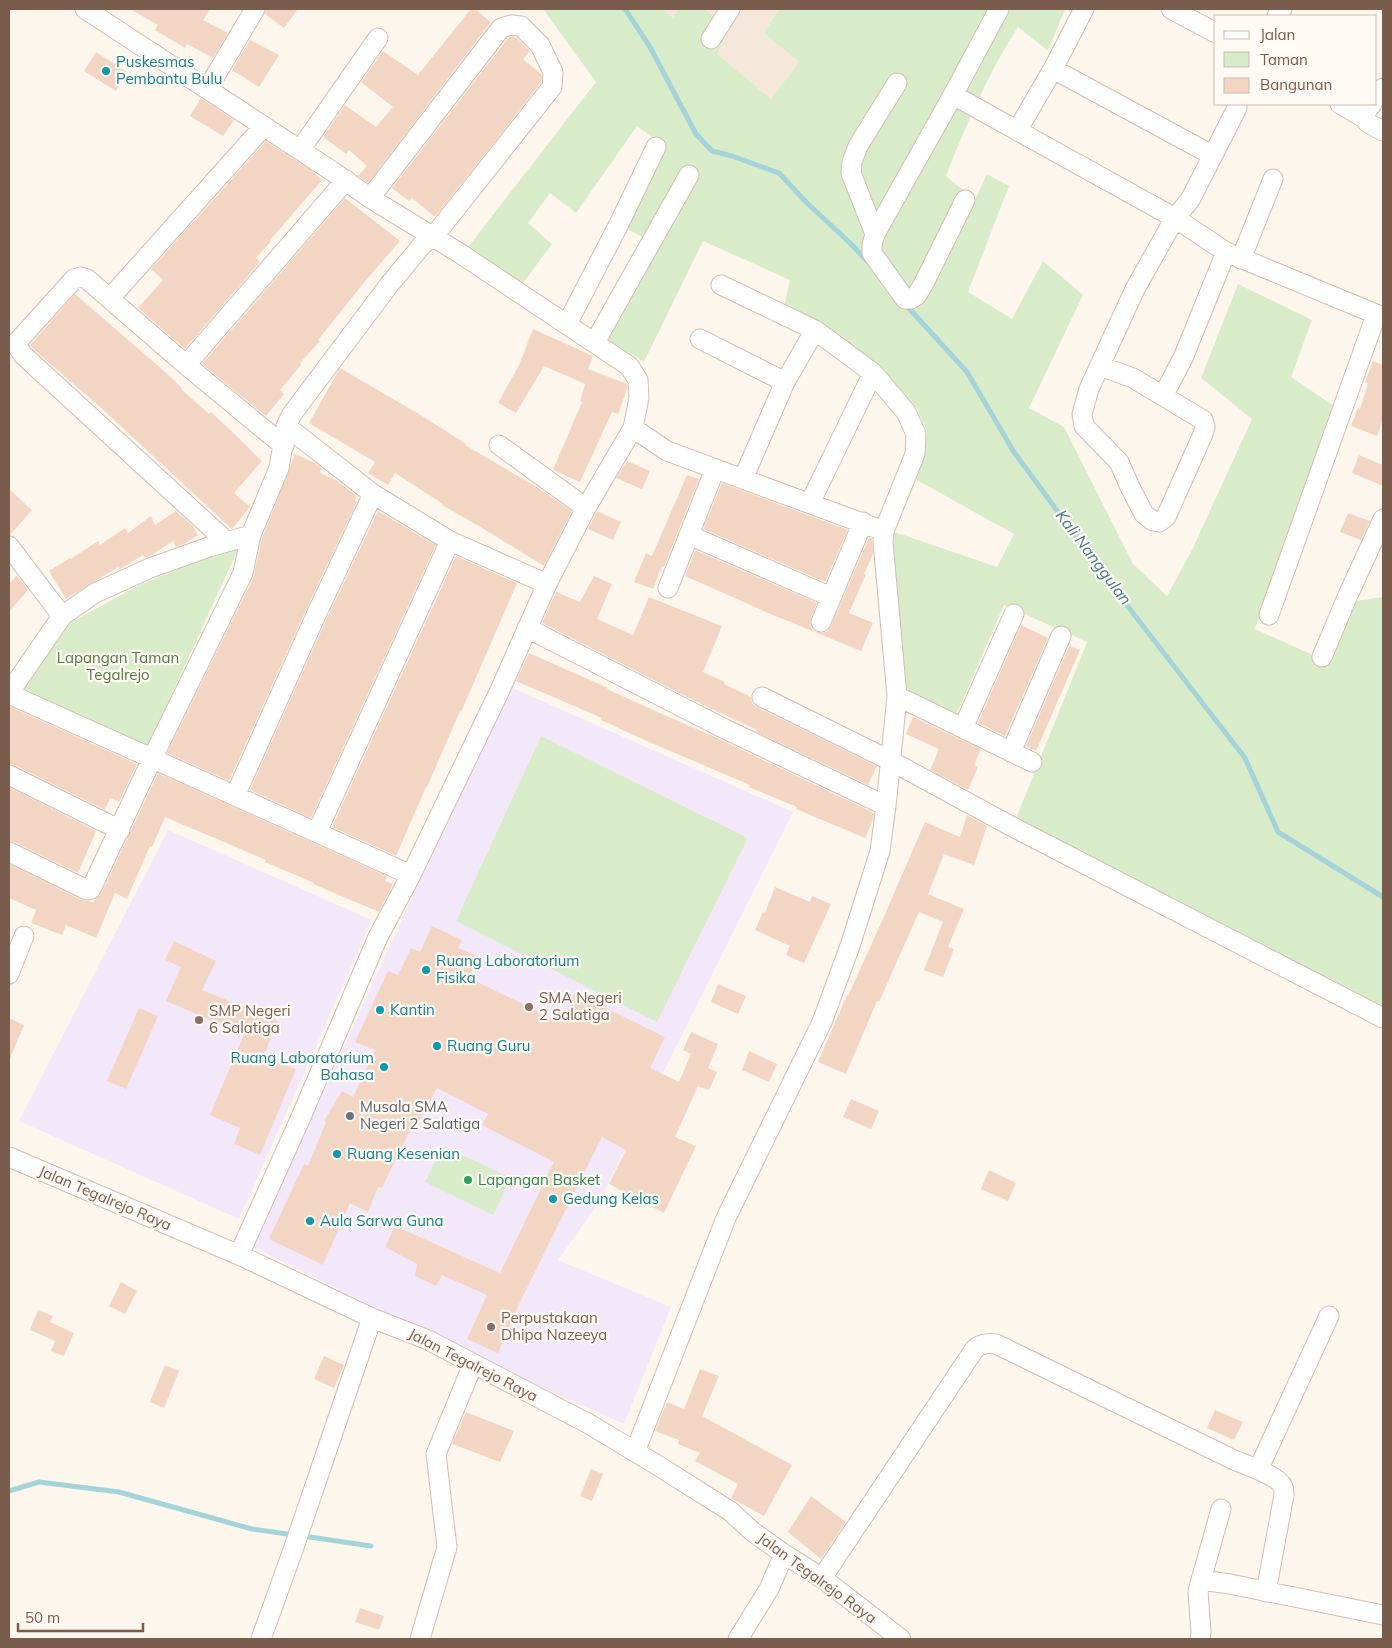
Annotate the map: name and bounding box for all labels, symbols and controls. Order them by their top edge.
legend [1214,15,1377,105]
text: Jalan [1260,25,1295,44]
text: Taman [1260,50,1308,69]
place label: Puskesmas Pembantu Bulu [116,52,222,88]
marker: Puskesmas Pembantu Bulu [100,65,112,77]
text: Bangunan [1260,75,1332,94]
water label: Kali Nanggulan [1052,506,1136,608]
park label: Lapangan Taman Tegalrejo [57,648,179,684]
place label: Ruang Laboratorium Fisika [436,951,579,987]
marker: Ruang Laboratorium Fisika [420,964,432,976]
place label: SMA Negeri 2 Salatiga [539,988,622,1024]
place label: Kantin [390,1000,435,1019]
place label: SMP Negeri 6 Salatiga [209,1001,290,1037]
marker: SMA Negeri 2 Salatiga [523,1001,535,1013]
marker: Kantin [374,1004,386,1016]
marker: SMP Negeri 6 Salatiga [193,1014,205,1026]
place label: Ruang Guru [447,1036,531,1055]
marker: Ruang Guru [431,1040,443,1052]
place label: Ruang Laboratorium Bahasa [231,1048,374,1084]
marker: Ruang Laboratorium Bahasa [378,1061,390,1073]
place label: Musala SMA Negeri 2 Salatiga [360,1097,480,1133]
marker: Musala SMA Negeri 2 Salatiga [344,1110,356,1122]
place label: Ruang Kesenian [347,1144,460,1163]
marker: Ruang Kesenian [331,1148,343,1160]
street label: Jalan Tegalrejo Raya [36,1161,175,1234]
place label: Lapangan Basket [478,1170,600,1189]
marker: Lapangan Basket [462,1174,474,1186]
place label: Gedung Kelas [563,1189,659,1208]
marker: Gedung Kelas [547,1193,559,1205]
place label: Aula Sarwa Guna [320,1211,444,1230]
marker: Aula Sarwa Guna [304,1215,316,1227]
place label: Perpustakaan Dhipa Nazeeya [501,1308,607,1344]
marker: Perpustakaan Dhipa Nazeeya [485,1321,497,1333]
street label: Jalan Tegalrejo Raya [405,1324,541,1405]
street label: Jalan Tegalrejo Raya [754,1528,881,1627]
scale bar [18,1600,142,1632]
text: 50 m [25,1608,60,1627]

